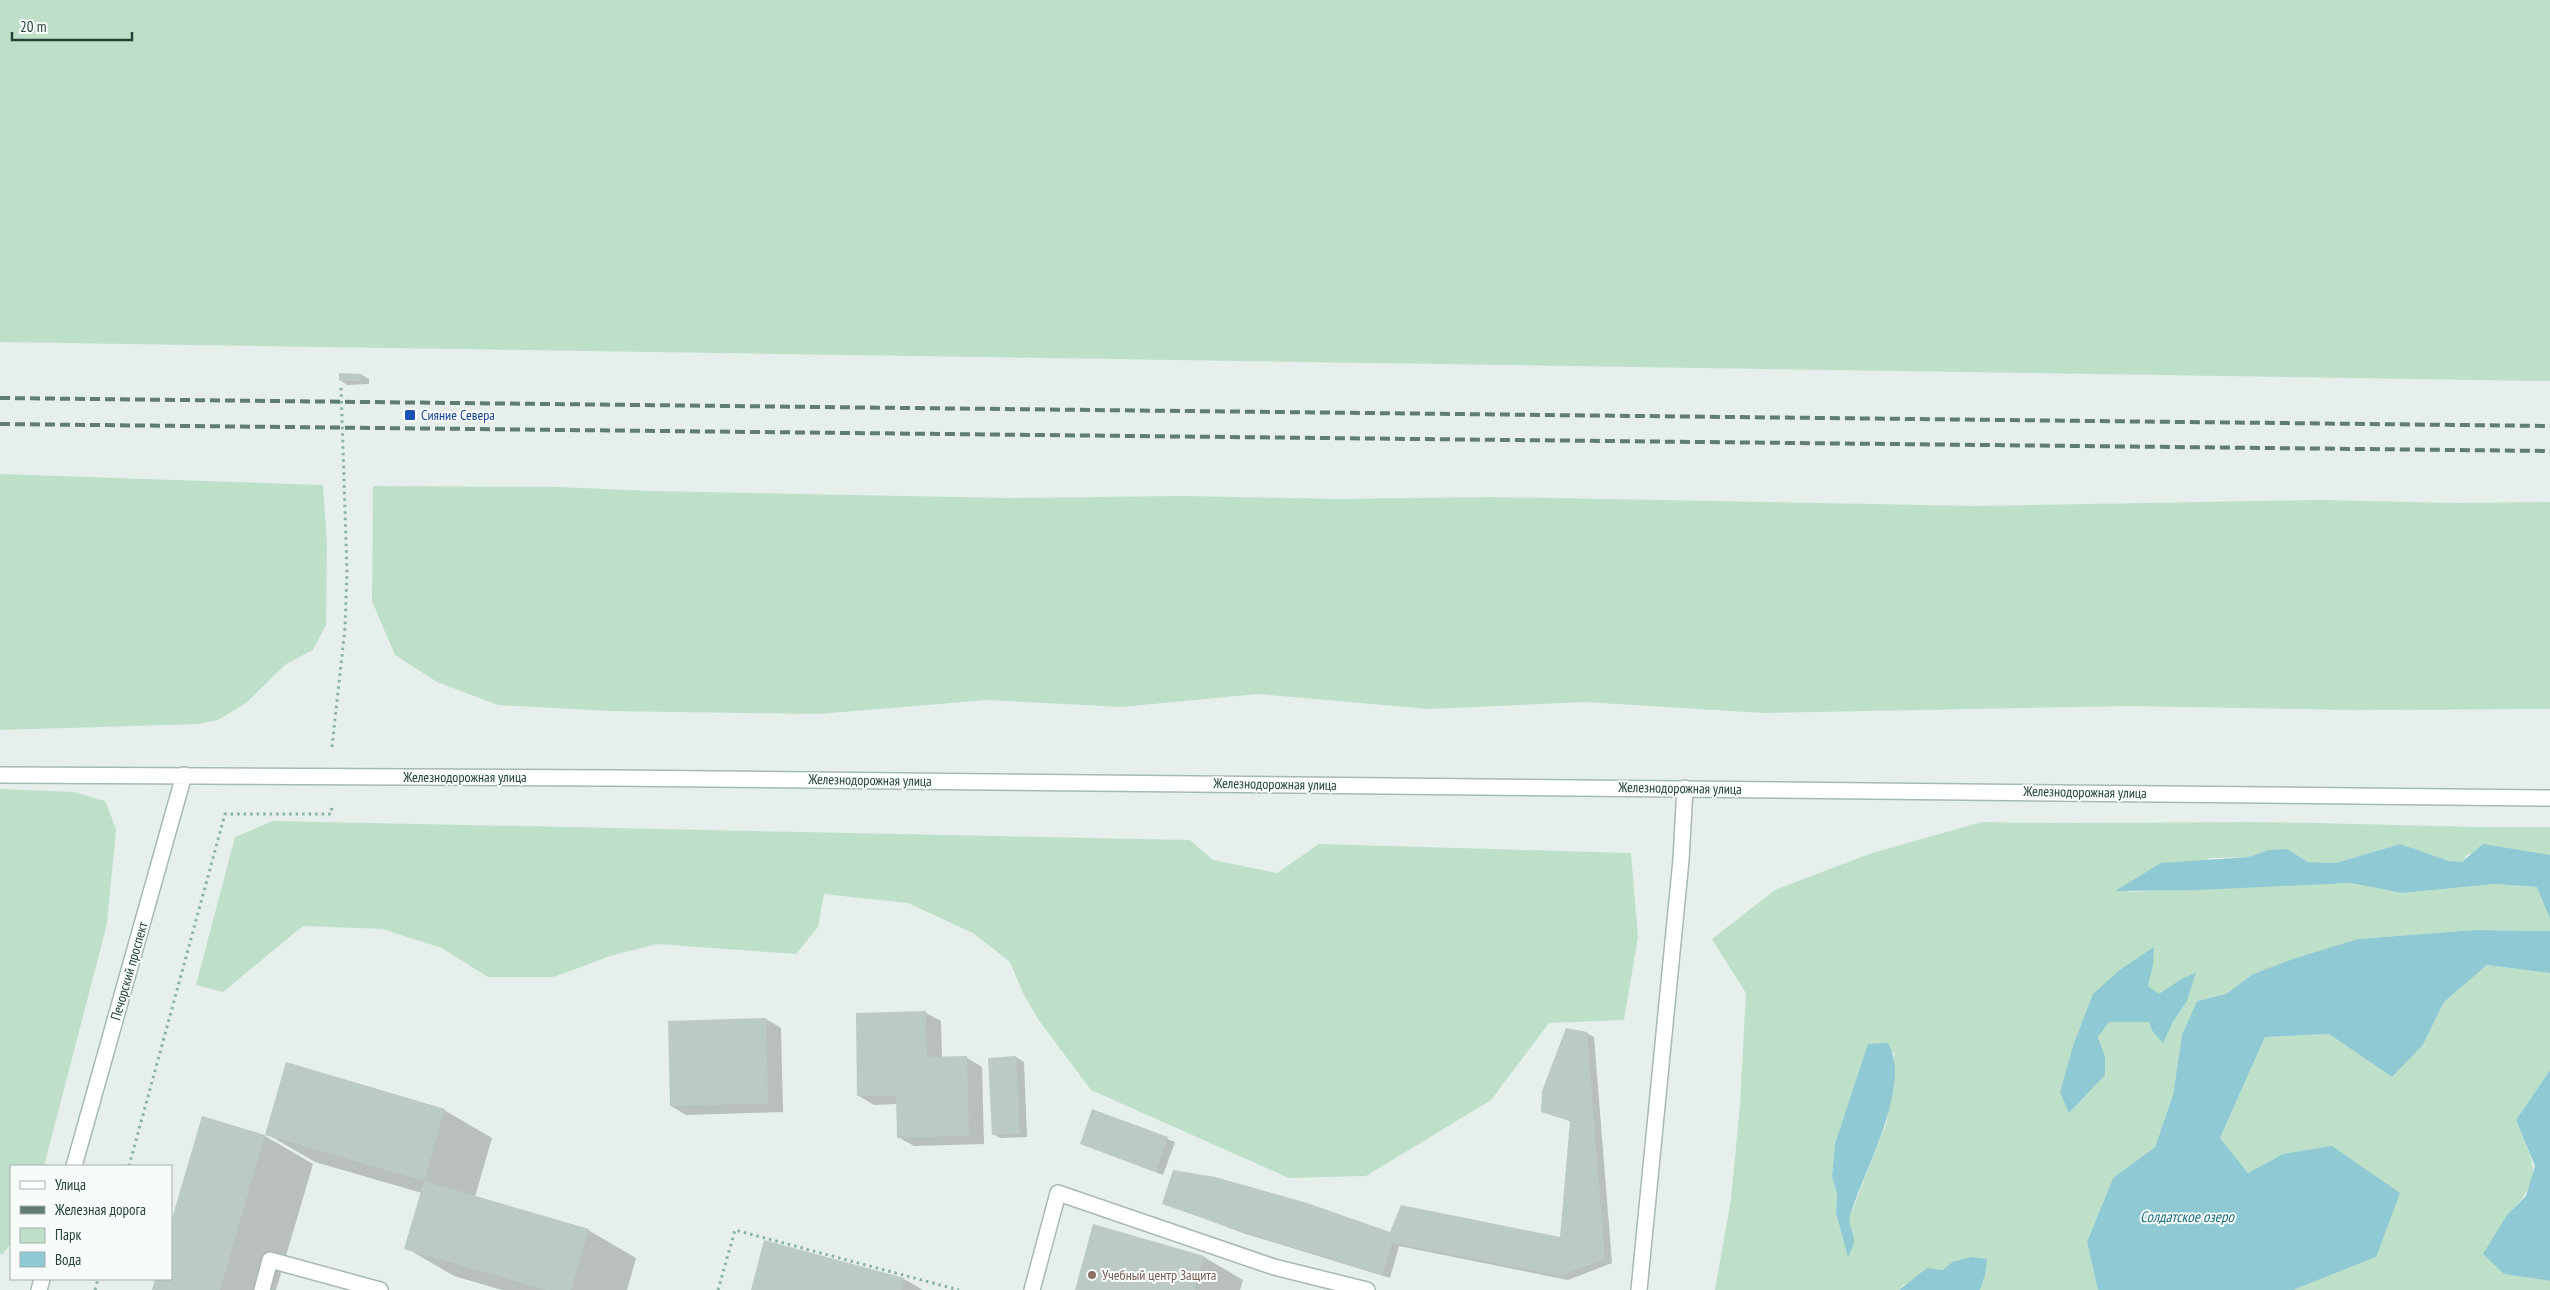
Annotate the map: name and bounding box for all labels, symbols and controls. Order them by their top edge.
scale bar [12,10,132,42]
text: 20 m [20,17,46,36]
place label: Сияние Севера [421,406,495,424]
marker: Сияние Севера [403,408,417,422]
street label: Железнодорожная улица [402,768,527,786]
street label: Железнодорожная улица [807,770,932,790]
street label: Железнодорожная улица [1212,774,1337,794]
street label: Железнодорожная улица [1617,778,1742,798]
street label: Железнодорожная улица [2022,782,2147,802]
street label: Печорский проспект [106,919,152,1022]
legend [10,1165,172,1280]
text: Улица [55,1175,86,1194]
text: Железная дорога [54,1200,146,1219]
water label: Солдатское озеро [2140,1207,2236,1226]
text: Парк [55,1225,81,1244]
text: Вода [55,1250,81,1269]
place label: Учебный центр Защита [1102,1266,1216,1284]
marker: Учебный центр Защита [1086,1269,1098,1281]

